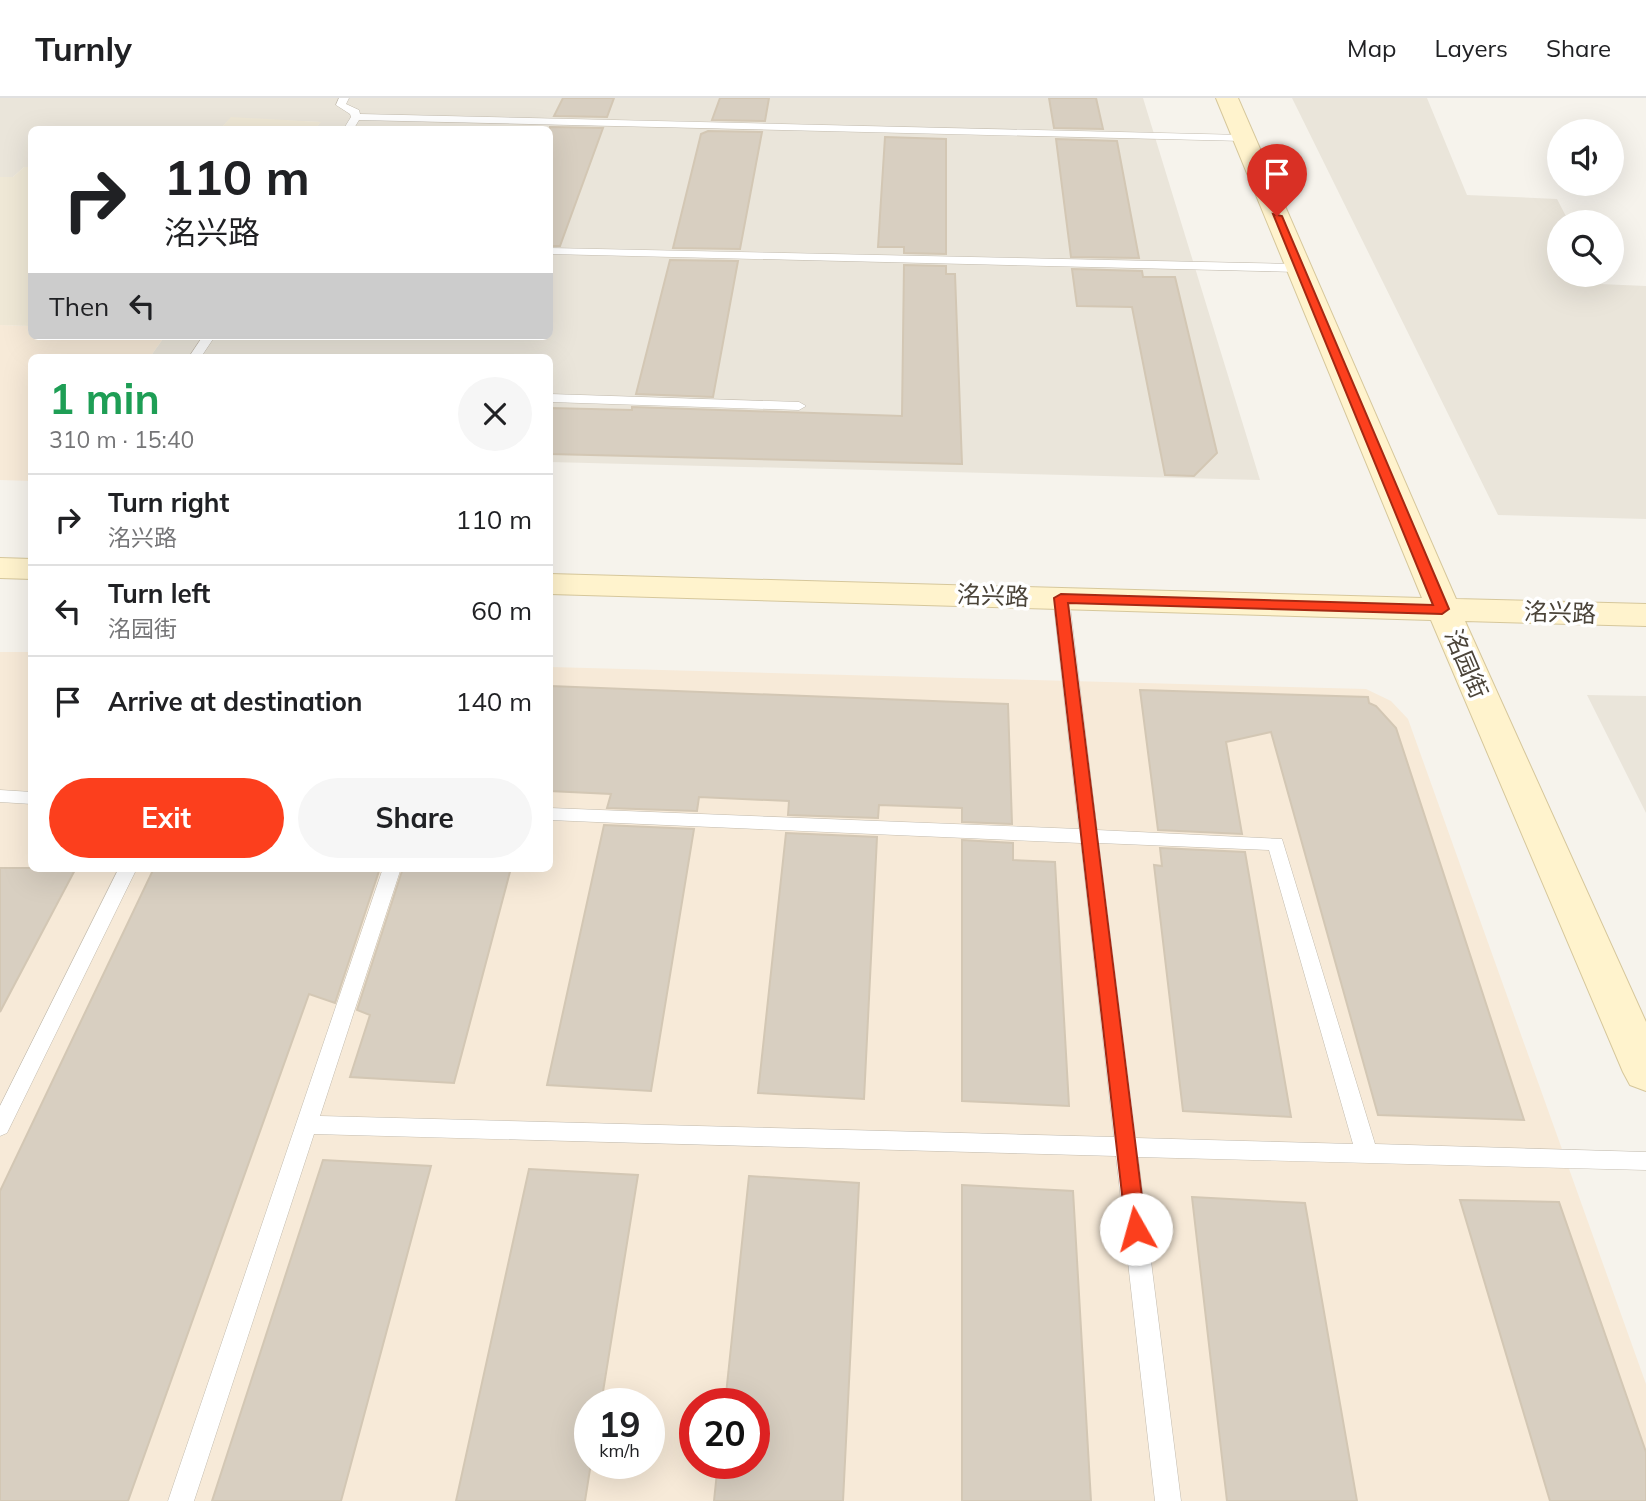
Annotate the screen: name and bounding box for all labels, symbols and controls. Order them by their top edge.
text: Turnly [35,28,132,69]
text: Map [1347,33,1396,63]
text: Layers [1434,33,1508,63]
text: Share [1546,33,1611,63]
map controls [1547,119,1624,287]
button: sound [1547,119,1624,196]
pin [1247,144,1307,216]
text: 110 m [164,146,310,207]
icon: right [49,154,140,245]
icon: arrive [1258,155,1296,193]
button: search [1547,210,1624,287]
text: 洺兴路 [164,212,260,252]
icon: left [123,287,161,325]
text: Then [49,290,109,323]
text: 1 min [49,372,160,425]
button: close [458,377,532,451]
text: 310 m · 15:40 [49,425,194,454]
text: Turn right [108,486,229,519]
icon: right [49,501,87,539]
text: 110 m [456,503,532,536]
text: 洺兴路 [108,523,177,552]
text: Turn left [108,577,210,610]
street label: 洺兴路 [957,579,1030,611]
icon: left [49,592,87,630]
text: 60 m [471,594,532,627]
street label: 洺兴路 [1524,596,1597,628]
text: 洺园街 [108,614,177,643]
street label: 洺园街 [1439,625,1495,703]
icon: arrive [49,683,87,721]
text: Arrive at destination [108,685,363,718]
text: 140 m [456,685,532,718]
button: Exit [49,778,284,858]
button: Share [298,778,532,858]
position arrow [1099,1192,1173,1266]
speed limit sign: 20 [679,1388,770,1479]
text: 19 [598,1402,641,1446]
text: km/h [599,1439,640,1462]

